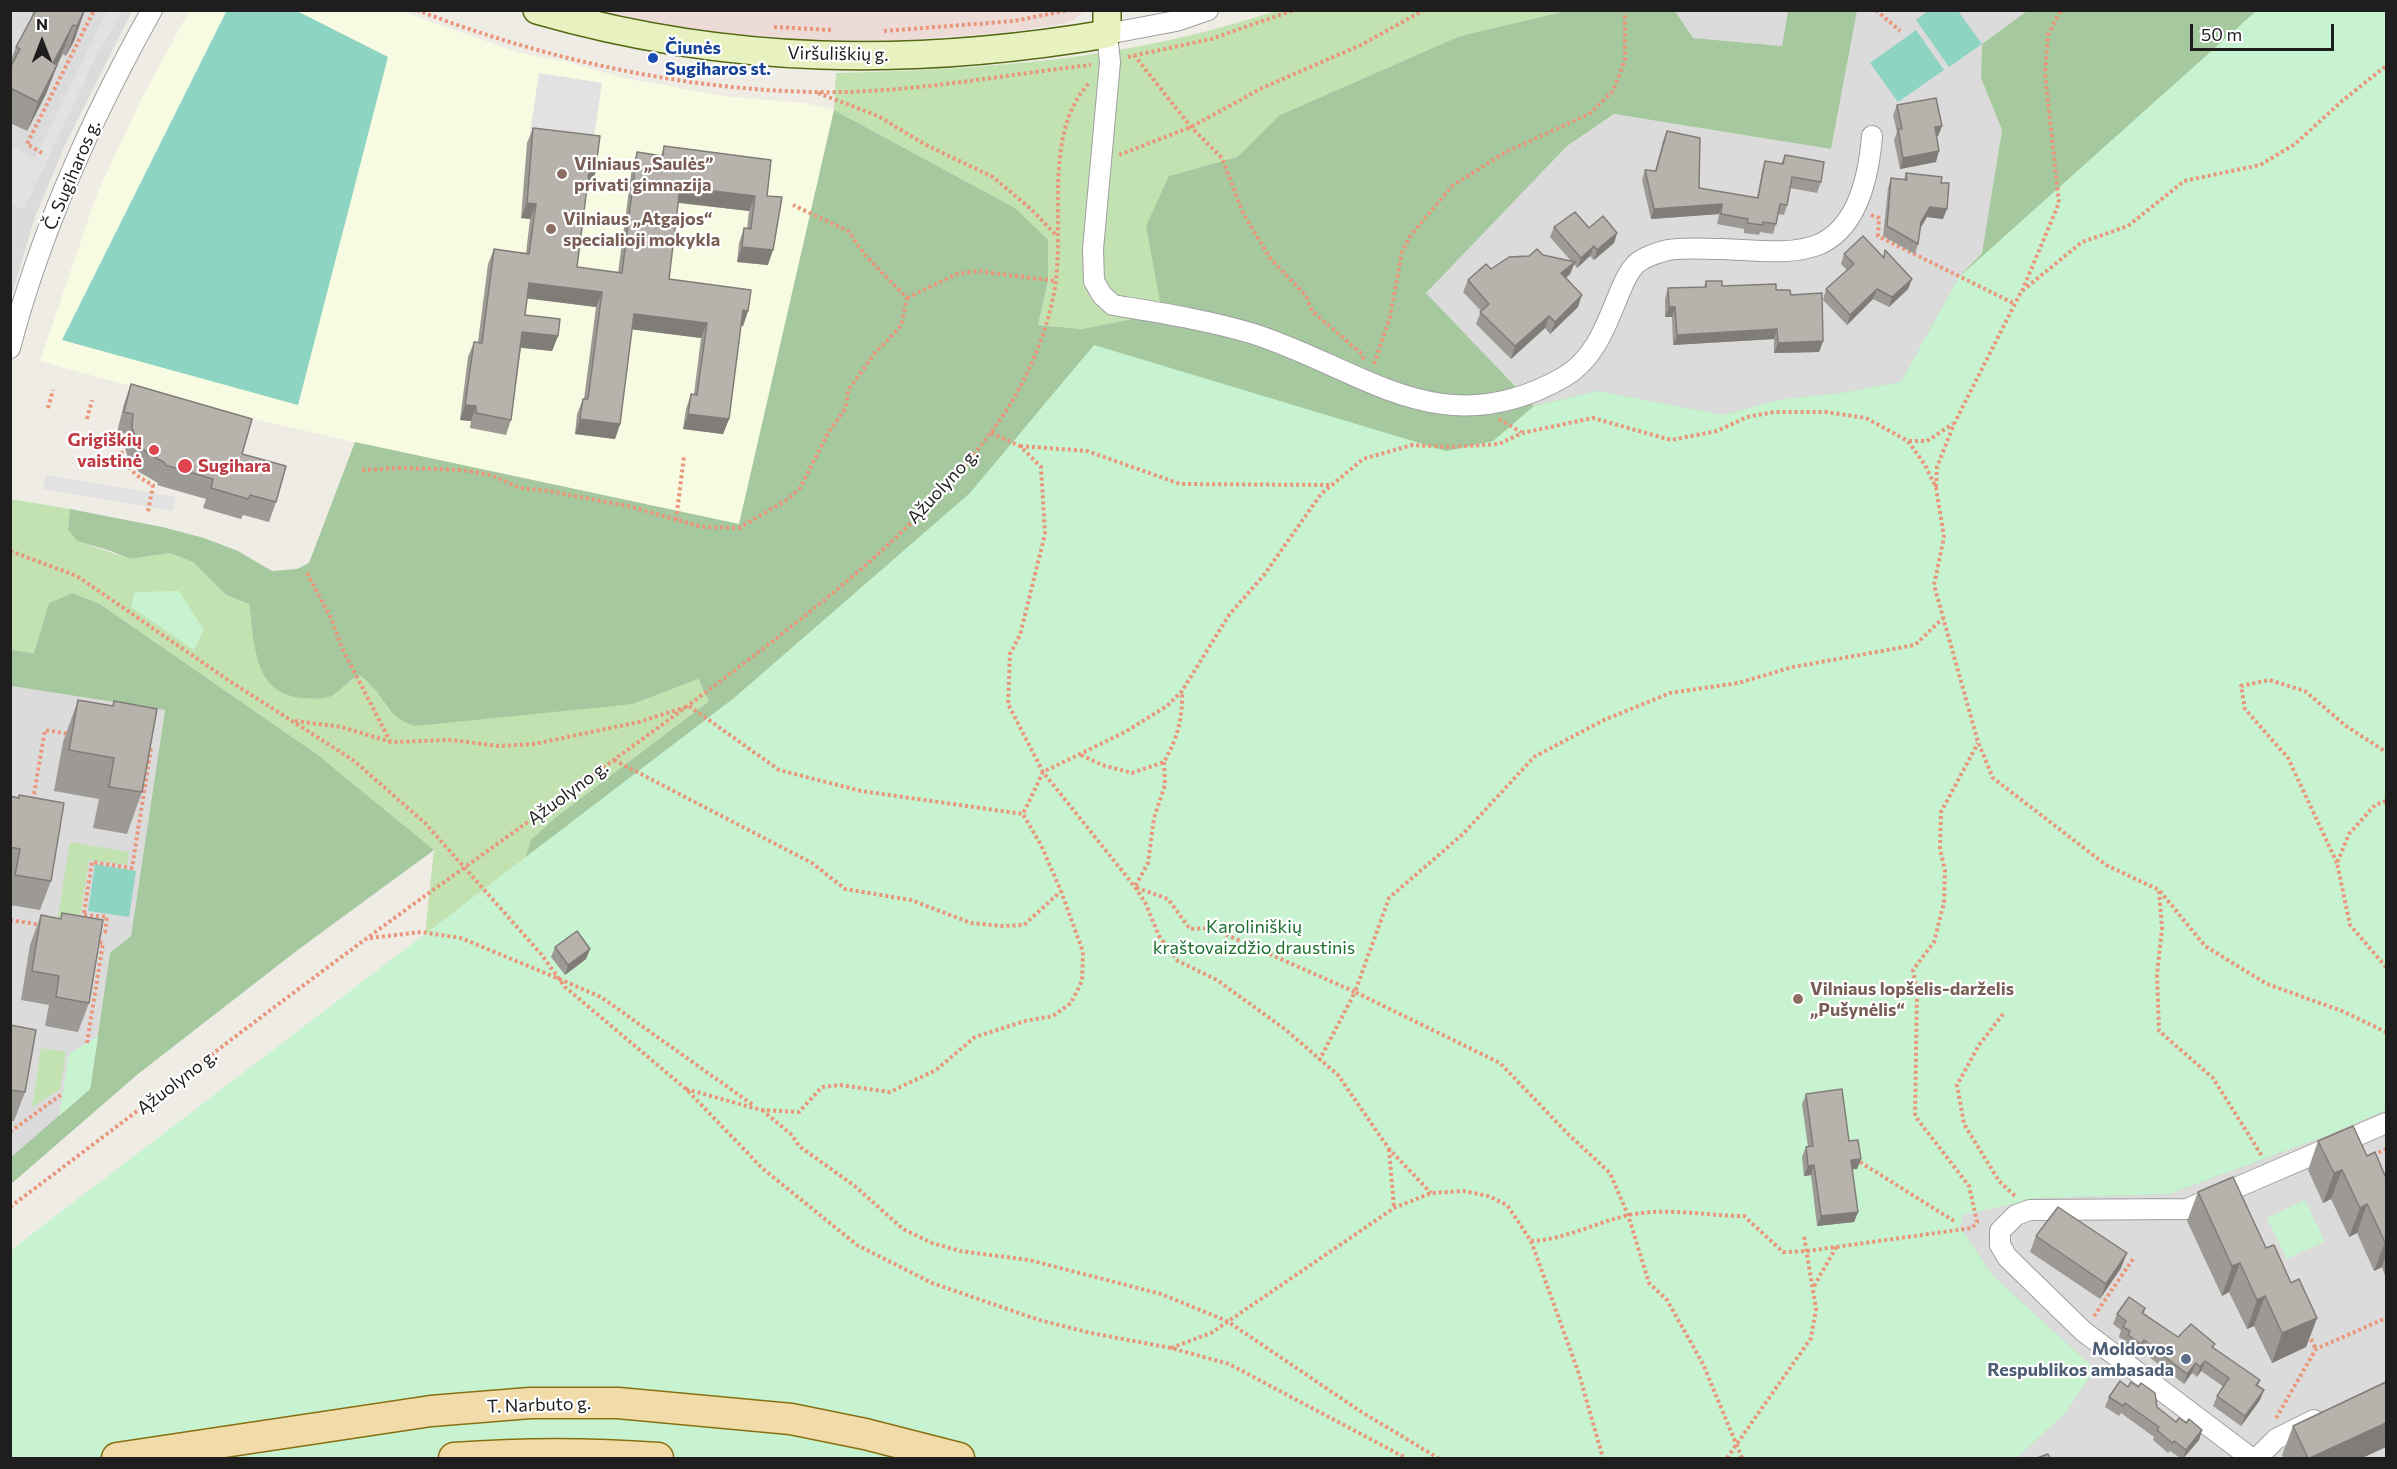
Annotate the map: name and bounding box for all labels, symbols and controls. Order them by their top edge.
north arrow [12,12,72,72]
scale bar [2193,12,2337,50]
text: N [36,14,48,33]
text: 50 m [2201,23,2242,45]
place label: Čiunės Sugiharos st. [665,37,771,80]
street label: Viršuliškių g. [787,42,889,66]
marker: Čiunės Sugiharos st. [646,51,660,65]
street label: Č. Sugiharos g. [39,117,105,233]
place label: Vilniaus „Saulės” privati gimnazija [574,153,714,195]
marker: Vilniaus „Saulės” privati gimnazija [555,167,569,181]
place label: Vilniaus „Atgajos“ specialioji mokykla [563,208,720,250]
marker: Vilniaus „Atgajos“ specialioji mokykla [544,222,558,236]
place label: Grigiškių vaistinė [68,429,142,472]
marker: Grigiškių vaistinė [147,443,161,457]
street label: Ąžuolyno g. [903,444,983,528]
place label: Sugihara [198,455,271,477]
marker: Sugihara [176,457,194,475]
street label: Ąžuolyno g. [523,756,613,830]
park label: Karoliniškių kraštovaizdžio draustinis [1153,916,1355,958]
place label: Vilniaus lopšelis-darželis „Pušynėlis“ [1810,978,2014,1020]
marker: Vilniaus lopšelis-darželis „Pušynėlis“ [1791,992,1805,1006]
street label: Ąžuolyno g. [133,1045,221,1119]
place label: Moldovos Respublikos ambasada [1987,1338,2174,1380]
marker: Moldovos Respublikos ambasada [2179,1352,2193,1366]
street label: T. Narbuto g. [487,1392,591,1418]

